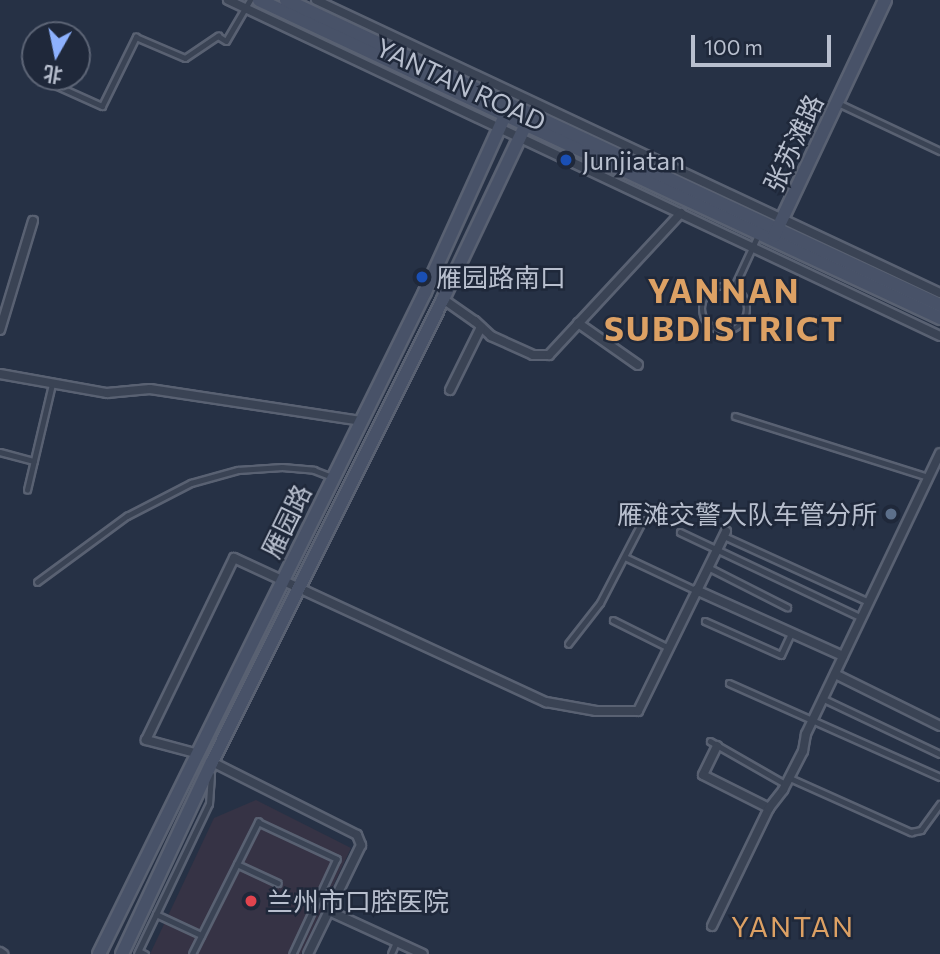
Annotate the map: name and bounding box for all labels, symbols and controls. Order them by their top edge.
north arrow [21,21,91,91]
scale bar [695,21,835,65]
street label: YANTAN ROAD [371,31,551,137]
text: 100 m [704,34,763,59]
text: 北 [42,62,64,88]
street label: 张苏滩路 [757,89,829,197]
place label: Junjiatan [582,144,685,176]
marker: Junjiatan [556,150,576,170]
place label: 雁园路南口 [436,261,566,293]
marker: 雁园路南口 [414,269,430,285]
district label: YANNAN SUBDISTRICT [605,270,843,348]
street label: 雁园路 [255,479,317,563]
place label: 雁滩交警大队车管分所 [617,498,877,530]
marker: 雁滩交警大队车管分所 [883,506,899,522]
place label: 兰州市口腔医院 [267,885,449,917]
marker: 兰州市口腔医院 [241,891,261,911]
district label: YANTAN [732,909,854,943]

